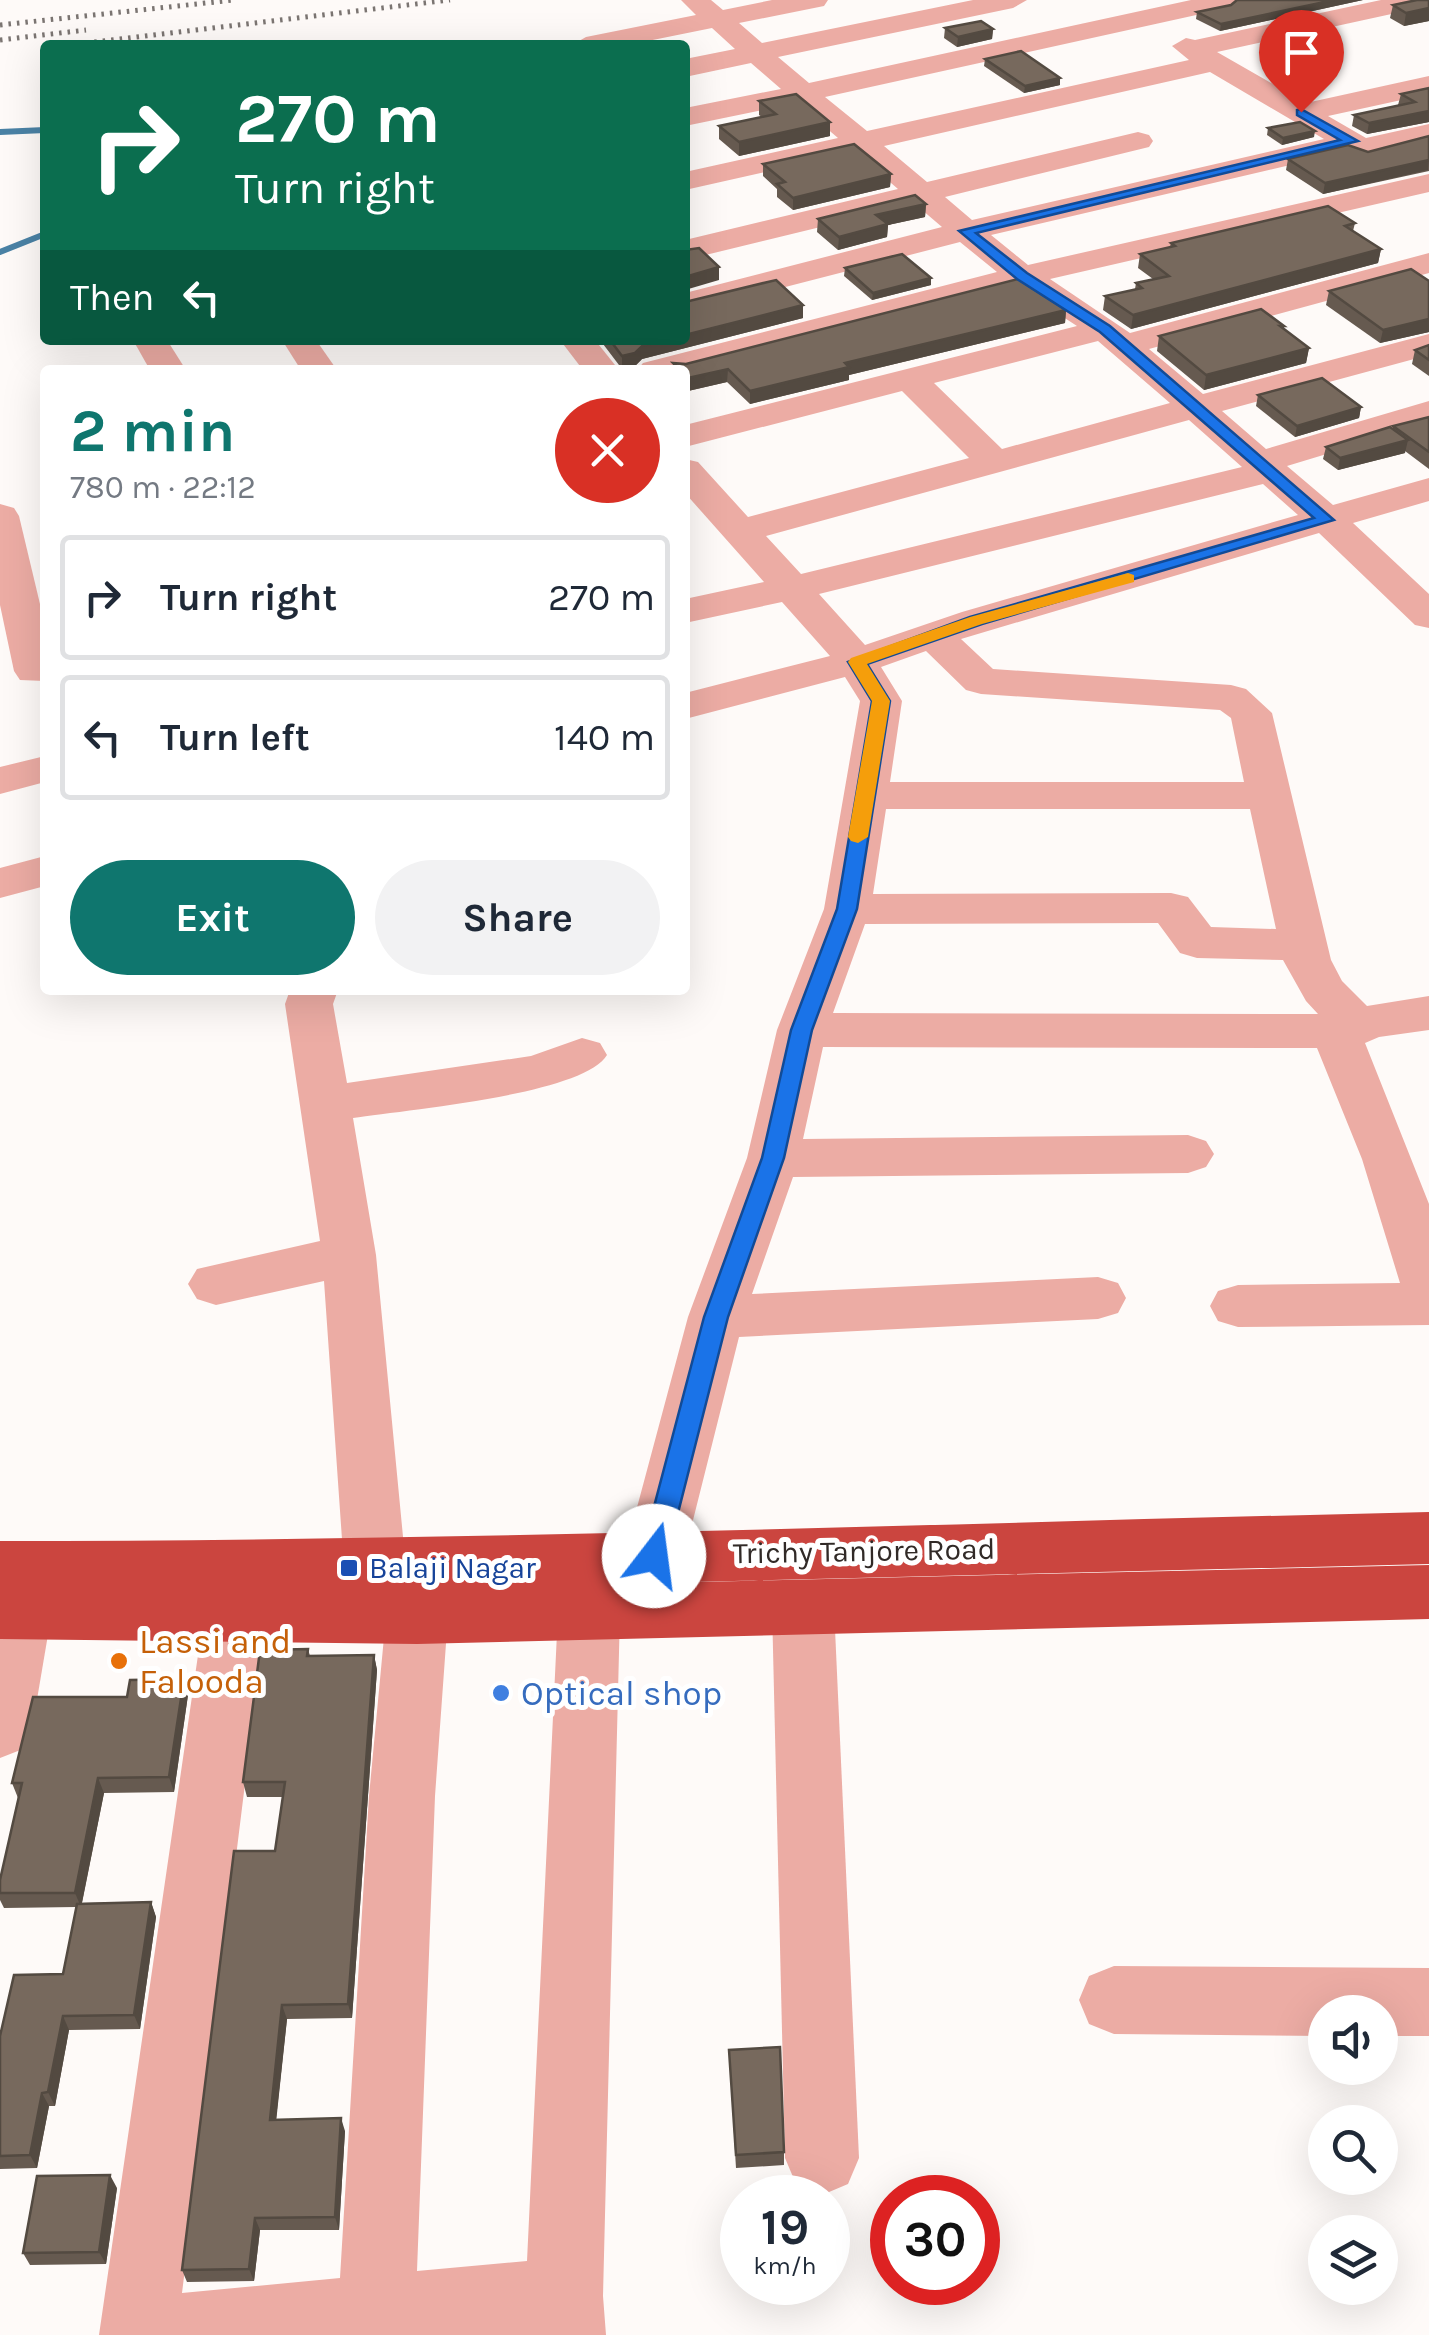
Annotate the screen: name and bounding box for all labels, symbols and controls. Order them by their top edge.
pin [1259,10,1344,113]
icon: arrive [1274,25,1329,80]
text: 270 m [235,78,441,160]
icon: right [70,80,200,210]
text: Turn right [235,162,435,214]
icon: left [174,270,229,325]
text: Then [70,275,154,320]
text: 2 min [70,396,235,466]
button: close [555,398,660,503]
text: 780 m · 22:12 [70,469,256,506]
icon: right [75,570,130,625]
text: Turn right [160,575,337,620]
text: 270 m [548,575,655,620]
icon: left [75,710,130,765]
text: Turn left [160,715,310,760]
text: 140 m [554,715,655,760]
button: Exit [70,860,355,975]
button: Share [375,860,660,975]
position arrow [602,1504,706,1608]
street label: Trichy Tanjore Road [732,1531,996,1571]
place label: Balaji Nagar [369,1550,536,1586]
marker: Balaji Nagar [338,1557,360,1579]
place label: Lassi and Falooda [139,1621,291,1702]
marker: Lassi and Falooda [108,1650,130,1672]
place label: Optical shop [521,1673,722,1714]
marker: Optical shop [490,1682,512,1704]
map controls [1308,1995,1398,2305]
button: sound [1308,1995,1398,2085]
button: search [1308,2105,1398,2195]
speed limit sign: 30 [870,2175,1000,2305]
text: 19 [761,2198,809,2257]
button: layers [1308,2215,1398,2305]
text: km/h [753,2251,817,2280]

